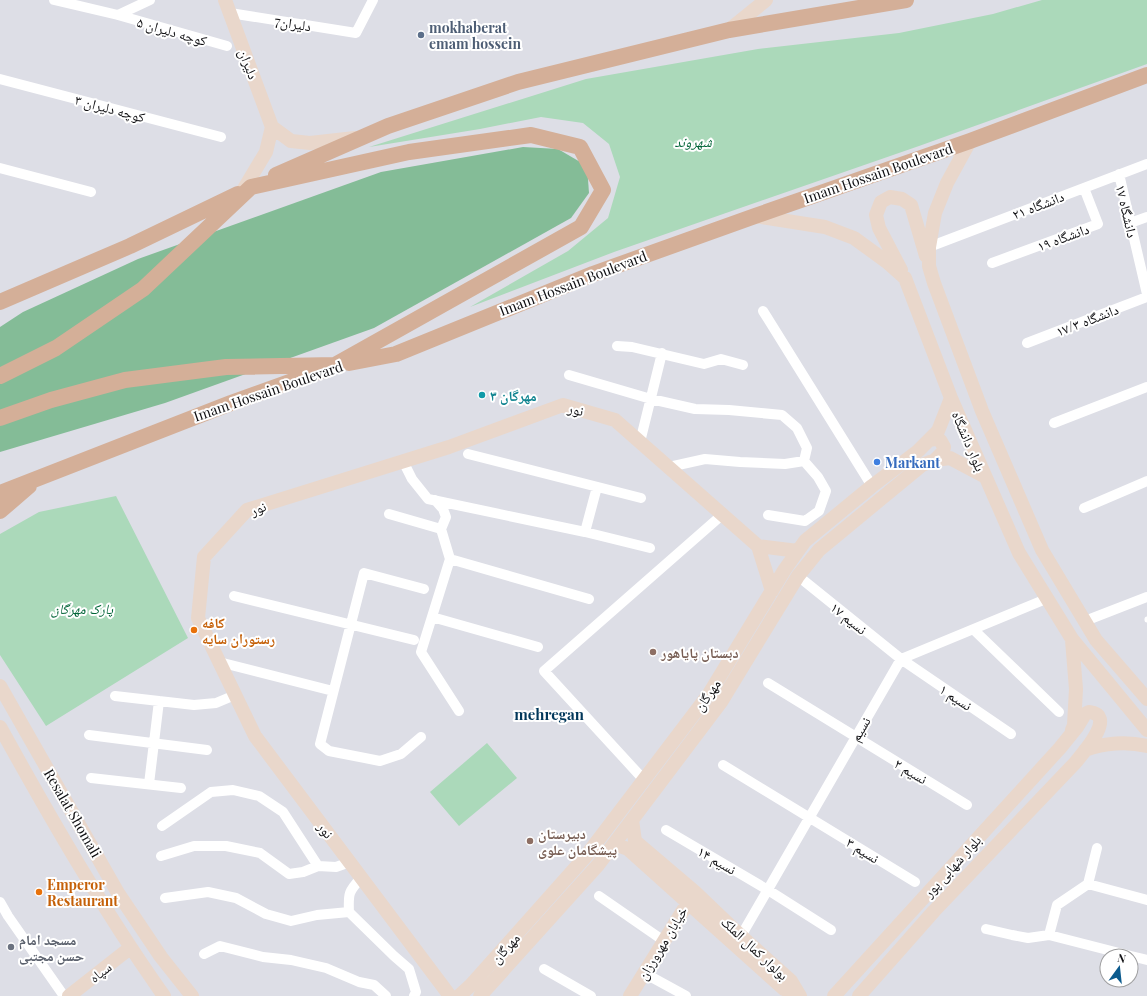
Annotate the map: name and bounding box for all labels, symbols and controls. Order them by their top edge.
street label: دلیران7 [273,11,313,35]
street label: کوچه دلیران ۵ [135,12,209,50]
place label: mokhaberat emam hossein [429,18,521,53]
marker: mokhaberat emam hossein [416,30,426,40]
street label: دلیران [235,46,263,82]
street label: کوچه دلیران ۳ [73,90,147,127]
park label: شهروند [674,132,713,151]
street label: Imam Hossain Boulevard [801,138,955,208]
street label: دانشگاه ۱۷ [1112,183,1142,240]
street label: دانشگاه ۲۱ [1009,186,1067,224]
street label: دانشگاه ۱۹ [1034,219,1092,255]
street label: Imam Hossain Boulevard [496,246,650,320]
street label: دانشگاه ۱۷/۳ [1053,299,1121,341]
street label: Imam Hossain Boulevard [191,356,345,426]
place label: مهرگان ۳ [490,386,537,405]
marker: مهرگان ۳ [477,390,487,400]
street label: نور [565,398,586,420]
street label: بلوار دانشگاه [948,408,990,474]
place label: Markant [885,453,940,472]
marker: Markant [872,457,882,467]
street label: نور [246,496,269,520]
street label: نسیم ۱۷ [826,598,871,639]
park label: پارک مهرگان [51,599,113,618]
place label: کافه رستوران سایه [202,613,275,648]
marker: کافه رستوران سایه [189,625,199,635]
place label: دبستان پایاهور [660,643,739,662]
marker: دبستان پایاهور [648,647,658,657]
street label: مهرگان [689,675,725,715]
street label: نسیم ۱ [935,679,976,716]
district label: mehregan [514,704,585,724]
street label: نسیم [845,713,876,745]
street label: نسیم ۲ [890,754,931,789]
street label: Resalat Shomali [40,765,106,861]
street label: نور [313,817,338,842]
place label: دبیرستان پیشگامان علوی [538,824,617,859]
street label: بلوار شهابی پور [918,831,985,902]
street label: نسیم ۳ [842,833,883,868]
marker: دبیرستان پیشگامان علوی [525,836,535,846]
street label: نسیم ۱۴ [694,841,740,880]
place label: Emperor Restaurant [47,875,118,910]
marker: Emperor Restaurant [34,887,44,897]
street label: خیابان مهرورزان [633,903,692,983]
street label: بولوار کمال الملک [717,912,793,984]
street label: مهرگان [486,929,524,967]
place label: مسجد امام حسن مجتبی [19,930,84,965]
marker: مسجد امام حسن مجتبی [6,942,16,952]
north arrow [1099,948,1139,988]
text: N [1116,950,1128,966]
street label: سپاه [85,957,115,987]

